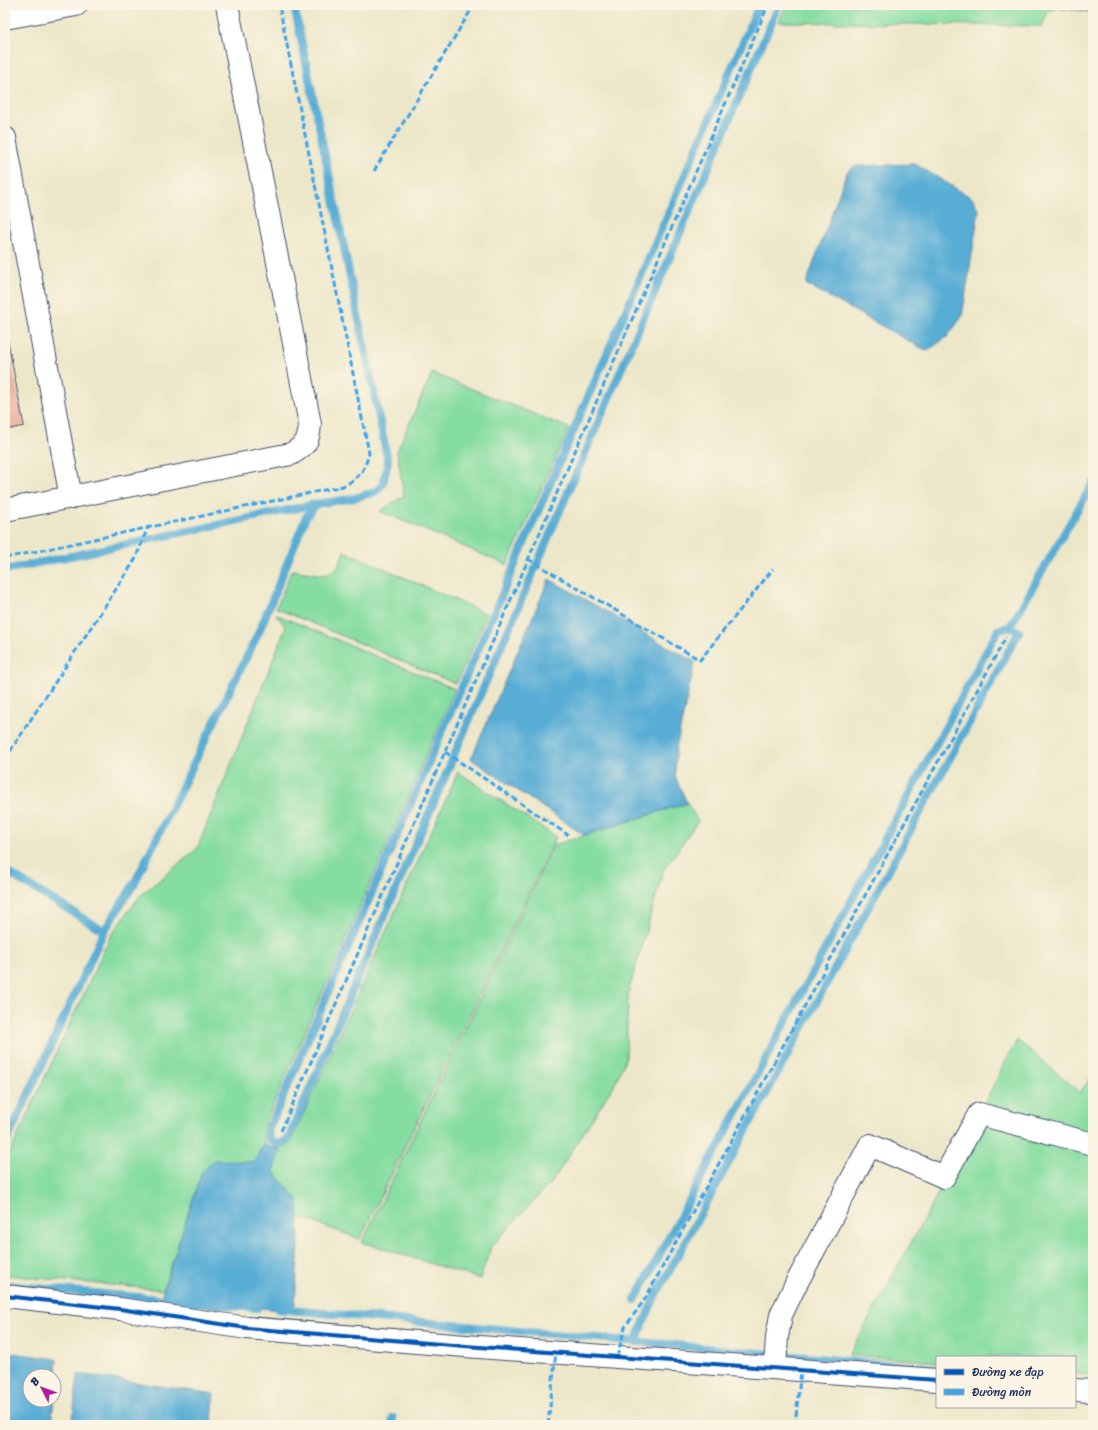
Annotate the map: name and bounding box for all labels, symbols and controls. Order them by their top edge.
legend [936,1356,1076,1408]
text: Đường xe đạp [972,1361,1044,1383]
north arrow [22,1368,62,1408]
text: B [26,1373,44,1391]
text: Đường mòn [972,1381,1032,1403]

